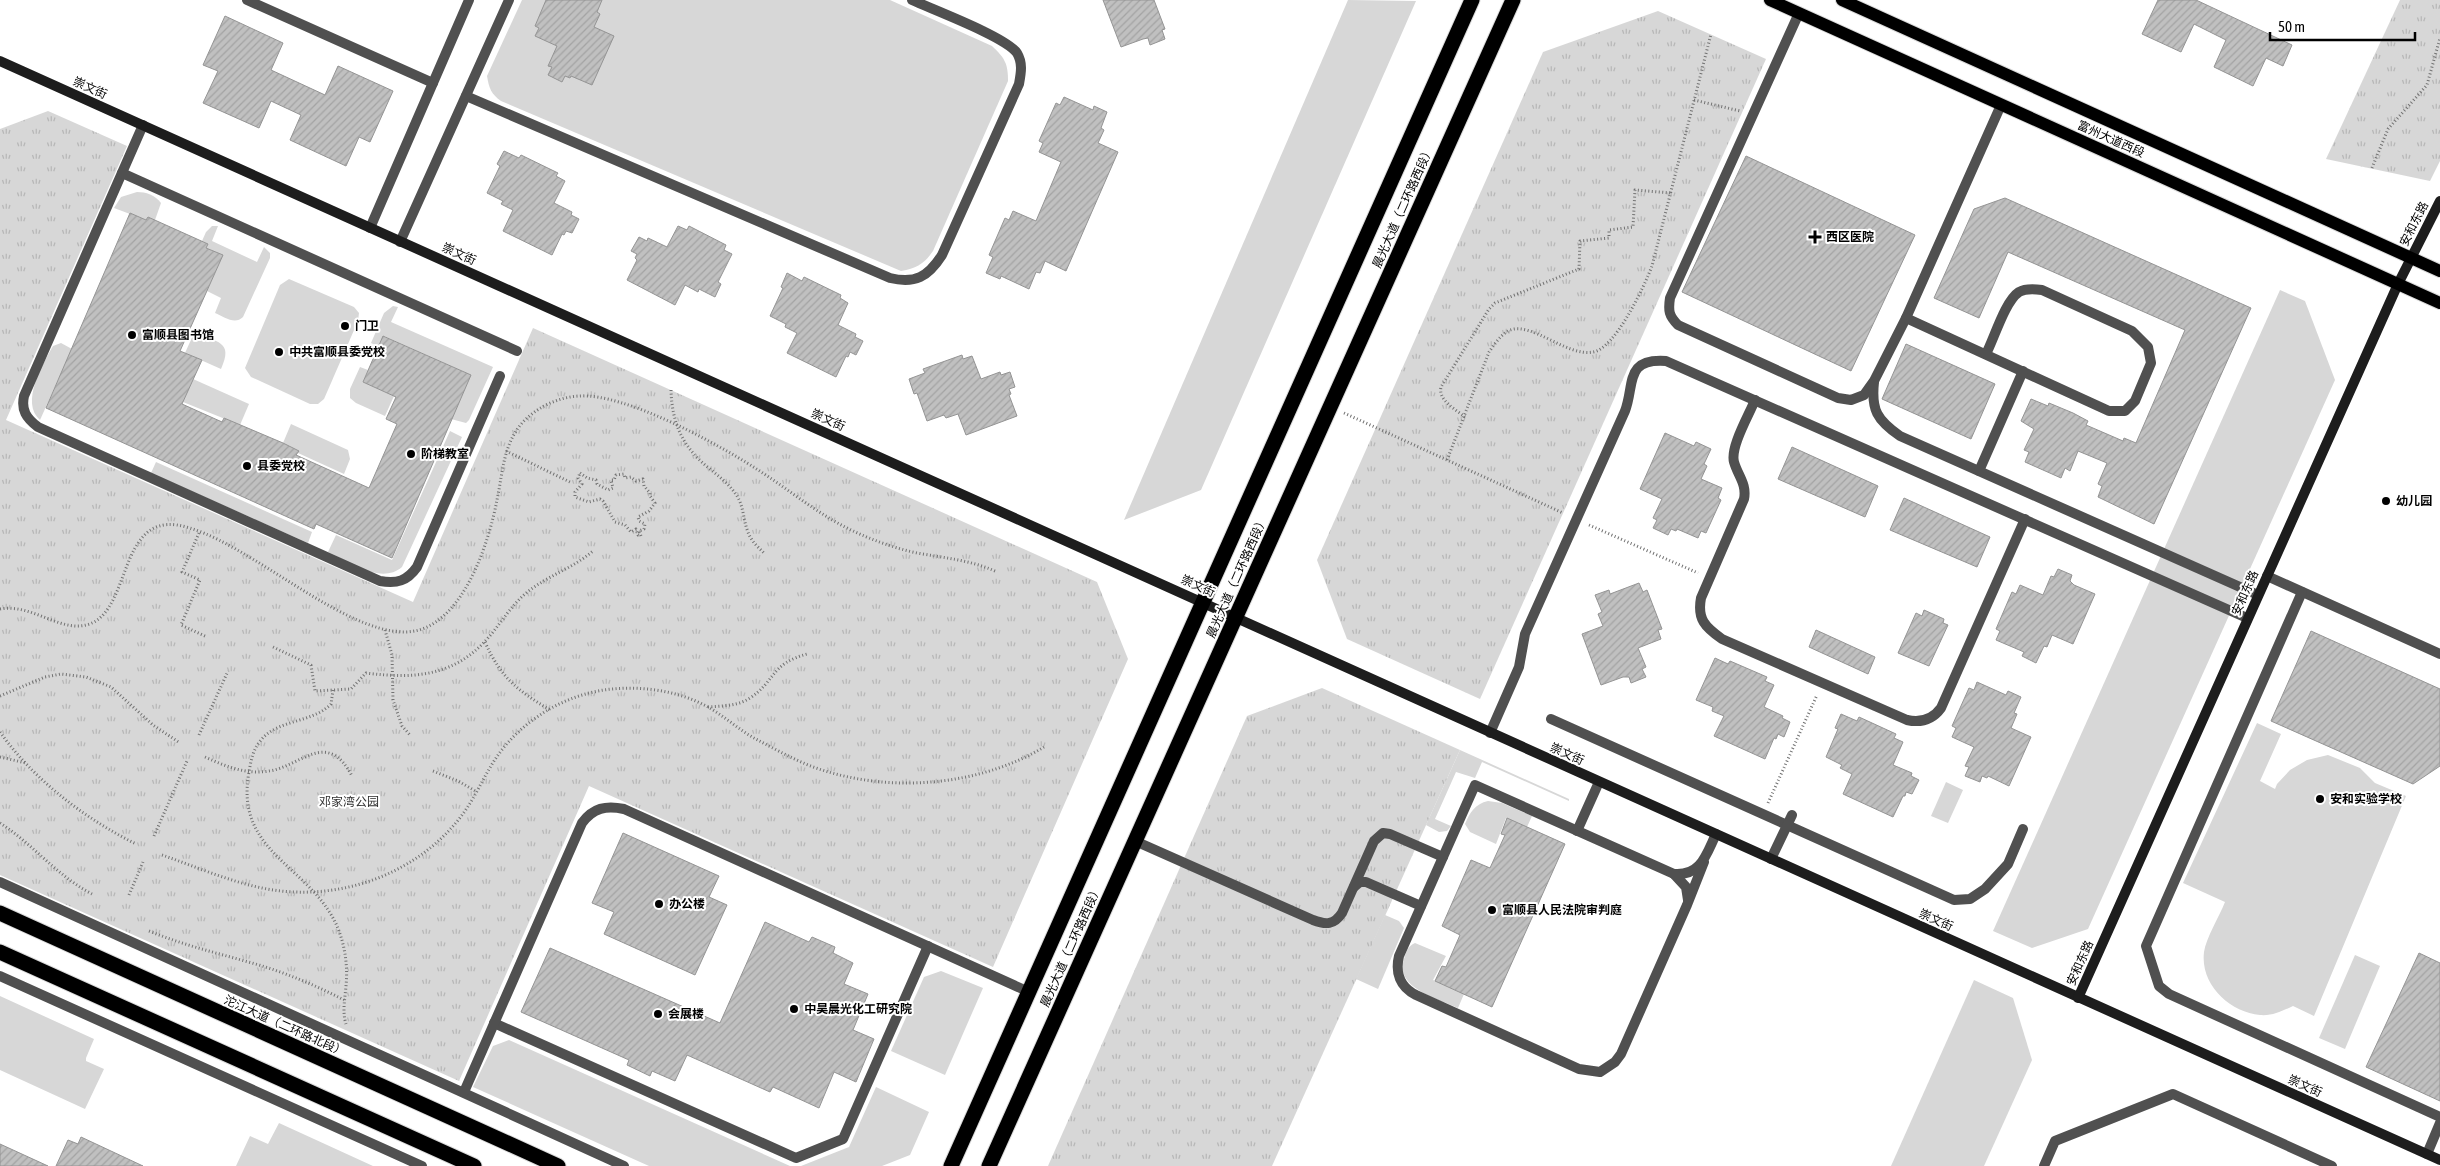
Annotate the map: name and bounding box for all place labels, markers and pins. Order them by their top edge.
marker: 西区医院 [1808,230,1822,244]
place label: 西区医院 [1826,230,1874,244]
place label: 门卫 [355,319,379,333]
marker: 门卫 [339,320,351,332]
place label: 富顺县图书馆 [142,328,214,342]
marker: 富顺县图书馆 [126,329,138,341]
place label: 中共富顺县委党校 [289,345,385,359]
marker: 中共富顺县委党校 [273,346,285,358]
place label: 阶梯教室 [421,447,469,461]
marker: 阶梯教室 [405,448,417,460]
place label: 县委党校 [257,459,305,473]
marker: 县委党校 [241,460,253,472]
place label: 幼儿园 [2396,494,2432,508]
marker: 幼儿园 [2380,495,2392,507]
place label: 安和实验学校 [2330,792,2402,806]
marker: 安和实验学校 [2314,793,2326,805]
place label: 办公楼 [669,897,705,911]
marker: 办公楼 [653,898,665,910]
place label: 富顺县人民法院审判庭 [1502,903,1622,917]
marker: 富顺县人民法院审判庭 [1486,904,1498,916]
place label: 中昊晨光化工研究院 [804,1002,912,1016]
marker: 中昊晨光化工研究院 [788,1003,800,1015]
place label: 会展楼 [668,1007,704,1021]
marker: 会展楼 [652,1008,664,1020]

